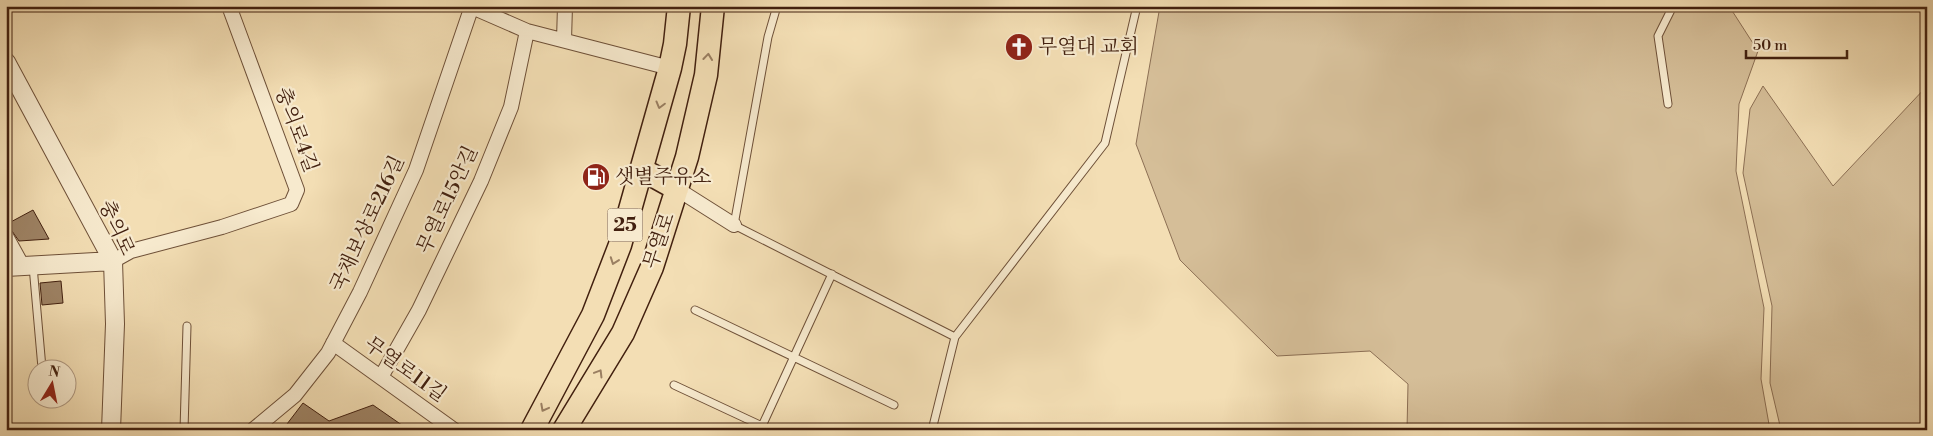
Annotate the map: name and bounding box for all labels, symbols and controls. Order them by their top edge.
scale bar [1746,28,1847,60]
church icon: 무열대 교회 [1004,32,1034,62]
place label: 무열대 교회 [1038,35,1139,60]
text: 50 m [1753,36,1787,55]
one-way arrow [702,52,713,60]
street label: 충의로4길 [269,84,323,176]
one-way arrow [655,101,665,109]
street label: 무열로15안길 [412,142,484,258]
street label: 국채보상로216길 [325,152,411,296]
fuel station icon: 샛별주유소 [581,162,611,192]
place label: 샛별주유소 [615,165,712,190]
street label: 충의로 [93,196,139,260]
road number: 25 [608,208,642,242]
street label: 무열로 [639,210,681,272]
one-way arrow [610,256,620,265]
street label: 무열로11길 [359,332,451,408]
north arrow [28,358,78,408]
text: N [47,362,61,382]
one-way arrow [592,370,602,379]
one-way arrow [540,402,550,411]

